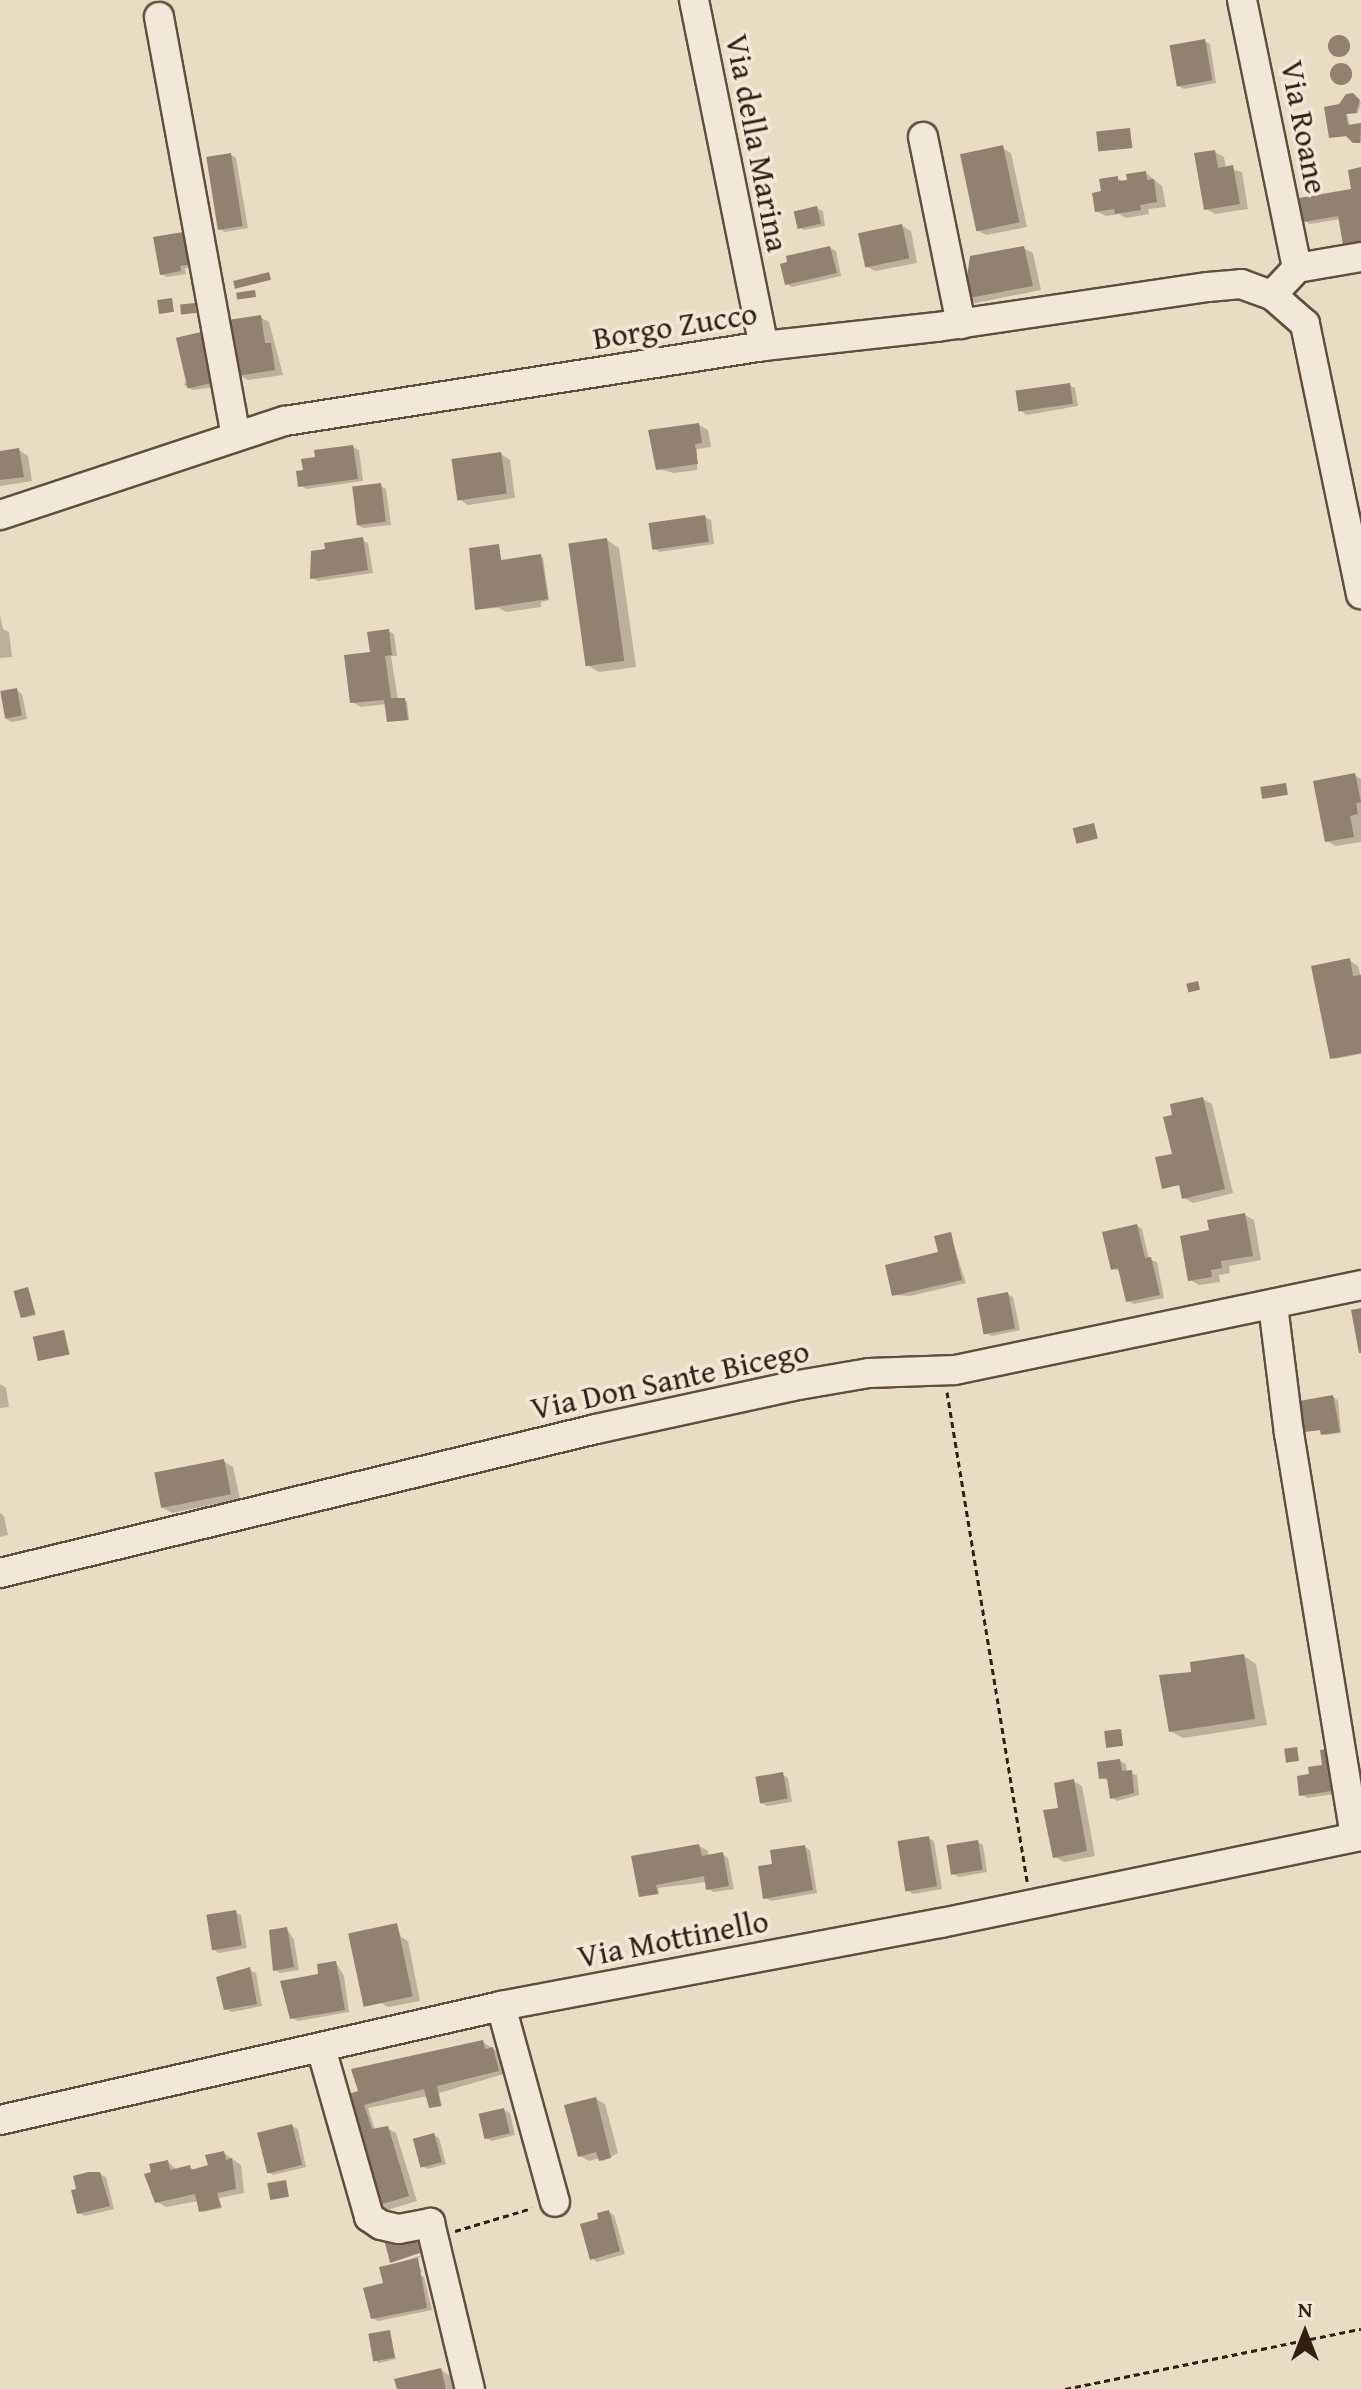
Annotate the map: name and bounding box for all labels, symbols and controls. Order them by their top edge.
street label: Via della Marina [717,31,797,255]
street label: Via Roane [1272,57,1336,197]
street label: Borgo Zucco [590,294,760,358]
street label: Via Don Sante Bicego [527,1332,813,1428]
street label: Via Mottinello [574,1902,772,1976]
north arrow [1265,2293,1345,2373]
text: N [1298,2293,1312,2325]

